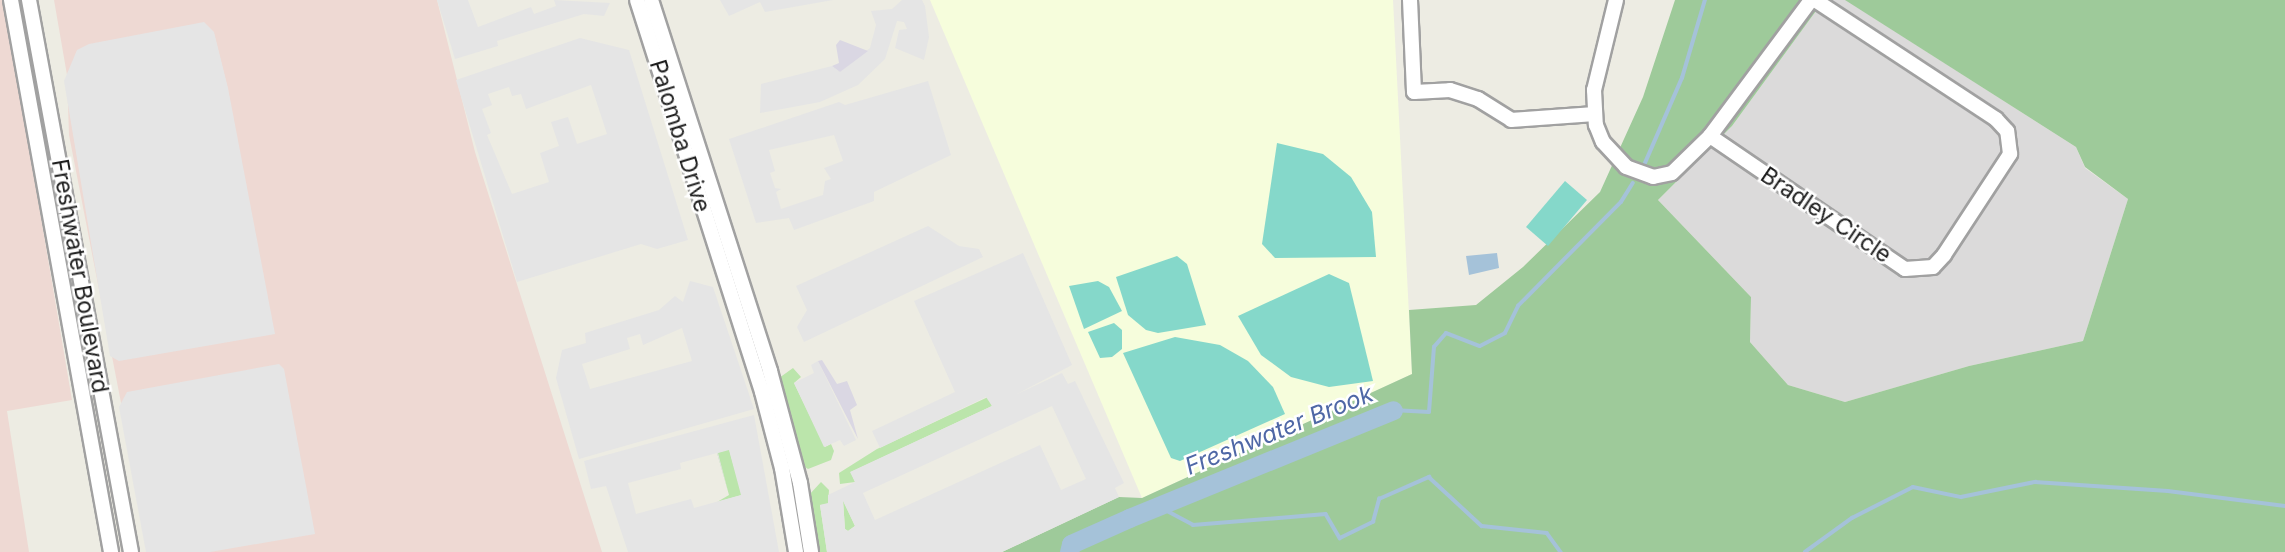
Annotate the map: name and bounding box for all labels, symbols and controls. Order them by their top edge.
street label: Palomba Drive [644,56,716,216]
street label: Freshwater Boulevard [46,157,114,395]
street label: Bradley Circle [1756,161,1896,269]
water label: Freshwater Brook [1181,379,1377,481]

